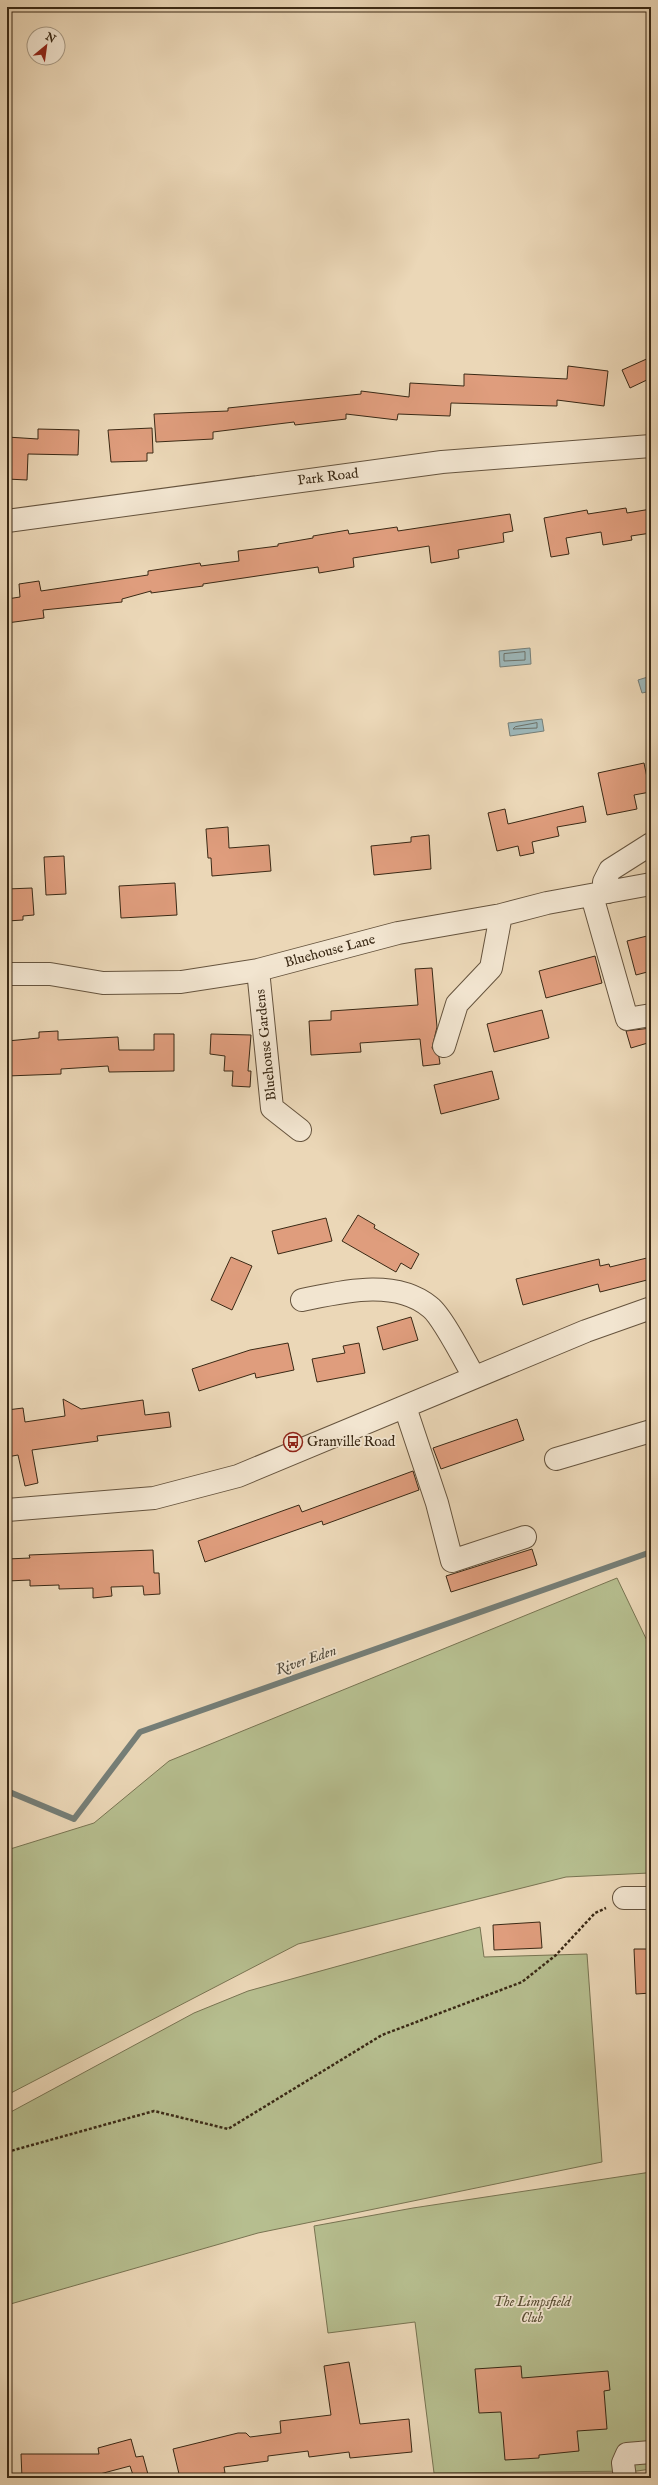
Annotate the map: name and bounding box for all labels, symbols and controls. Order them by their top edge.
north arrow [26,26,66,66]
text: N [42,29,58,47]
street label: Park Road [296,464,360,490]
street label: Bluehouse Lane [283,930,378,972]
street label: Bluehouse Gardens [251,988,281,1102]
bus stop icon: Granville Road [282,1431,304,1453]
place label: Granville Road [307,1433,396,1451]
water label: River Eden [273,1641,339,1679]
park label: The Limpsfield Club [493,2293,572,2327]

